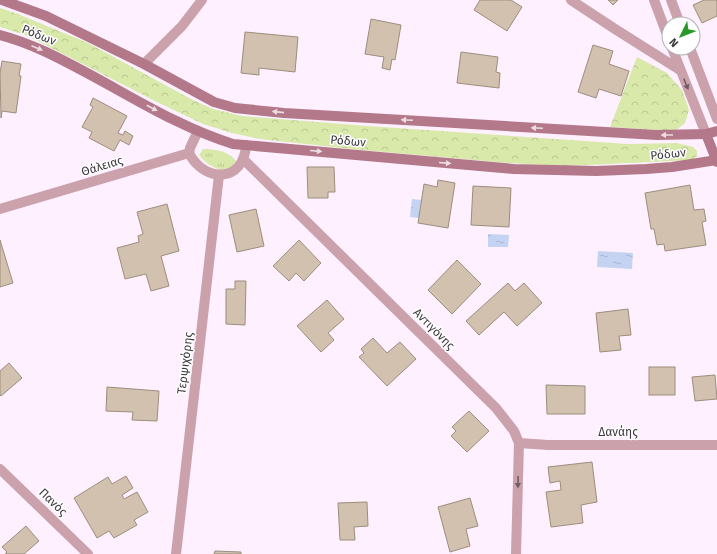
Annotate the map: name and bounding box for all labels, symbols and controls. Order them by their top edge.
north arrow [661,16,701,56]
street label: Ρόδων [20,22,58,48]
text: N [667,35,681,50]
one-way arrow [31,45,42,51]
one-way arrow [683,79,689,91]
one-way arrow [146,105,158,111]
one-way arrow [272,109,284,116]
one-way arrow [401,117,413,124]
one-way arrow [531,124,543,131]
street label: Ρόδων [330,132,367,150]
one-way arrow [660,132,673,138]
street label: Ρόδων [650,145,687,163]
one-way arrow [310,147,322,154]
street label: Θάλειας [80,153,125,179]
one-way arrow [439,160,451,166]
street label: Αντιγόνης [410,305,458,353]
street label: Τερψιχόρης [174,331,196,395]
street label: Δανάης [598,425,638,439]
one-way arrow [515,476,521,489]
street label: Πανός [36,485,70,519]

